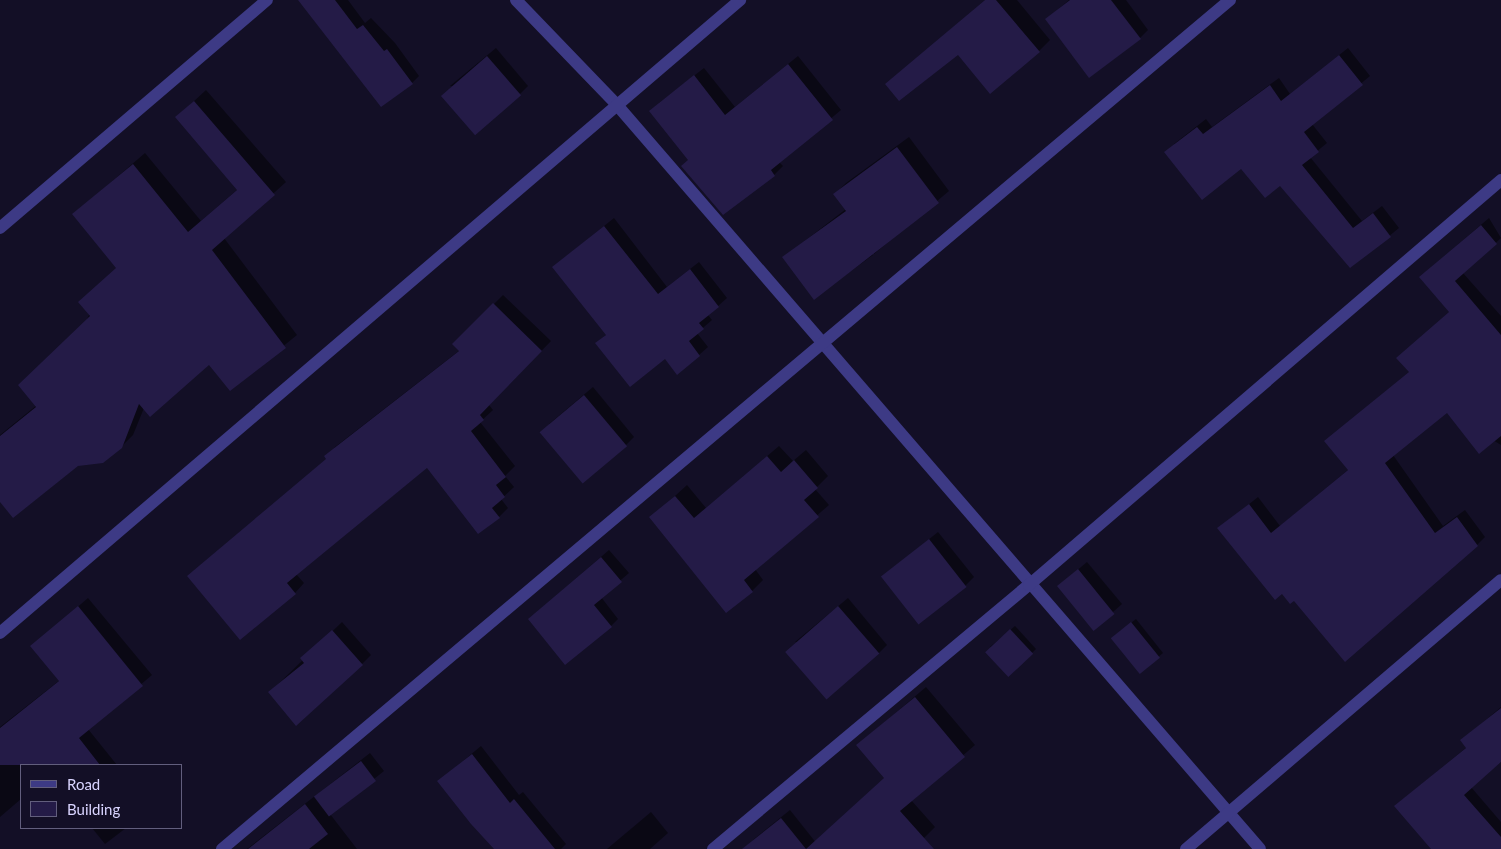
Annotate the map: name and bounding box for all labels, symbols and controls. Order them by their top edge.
legend [20,764,182,829]
text: Road [67,775,100,793]
text: Building [67,800,120,818]

